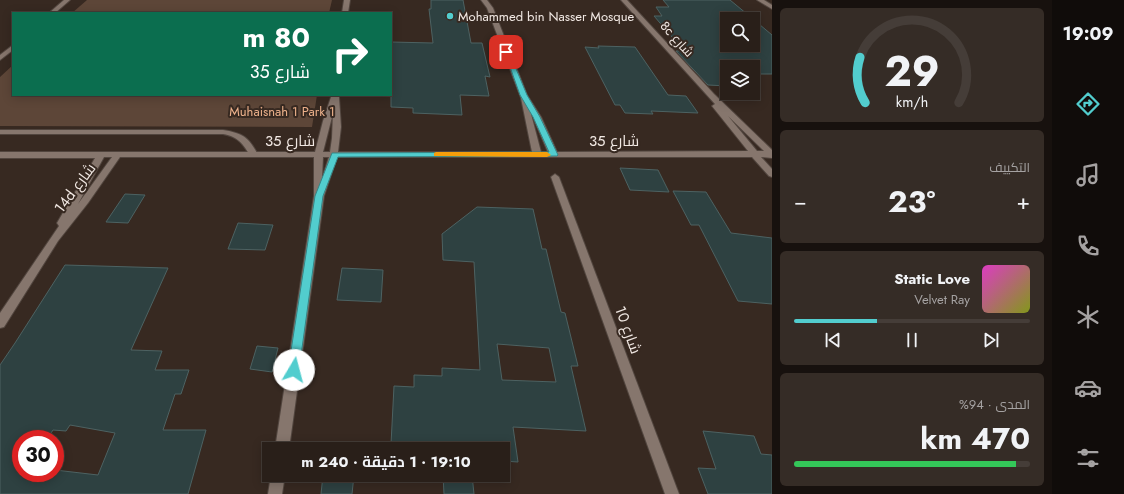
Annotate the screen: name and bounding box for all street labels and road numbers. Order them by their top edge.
street label: 8c شارع [656,17,698,61]
street label: شارع 35 [265,130,315,152]
street label: شارع 35 [589,130,639,152]
street label: 14d شارع [49,158,101,218]
street label: شارع 10 [609,303,647,357]

